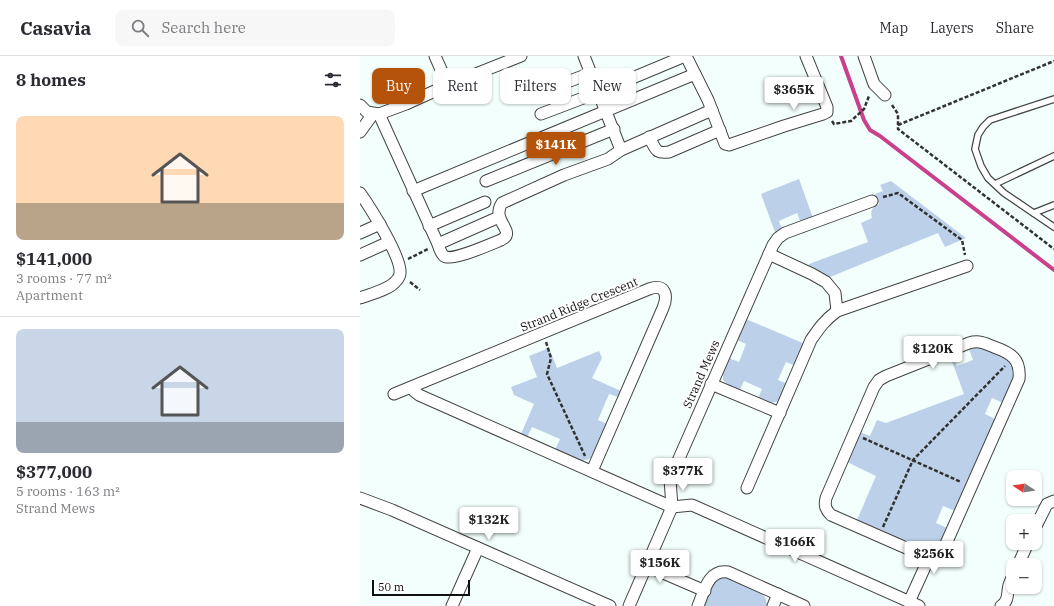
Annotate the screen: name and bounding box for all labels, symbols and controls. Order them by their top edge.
search box [115,10,395,46]
text: Casavia [20,16,91,40]
icon: search [129,17,151,39]
text: Search here [161,18,246,37]
text: Map [880,19,908,37]
text: Layers [930,19,974,37]
text: Share [996,19,1034,37]
chip: Buy [372,68,425,104]
chip: Rent [433,68,492,104]
chip: Filters [500,68,571,104]
chip: New [579,68,636,104]
text: 8 homes [16,69,86,91]
icon: filters [322,69,344,91]
pin: $365K [766,77,822,111]
text: $365K [773,81,815,98]
pin: $141K [528,132,584,166]
text: $141K [535,136,577,153]
icon: home [144,142,216,214]
text: $141,000 [16,248,92,270]
text: 3 rooms · 77 m² [16,270,112,287]
street label: Strand Ridge Crescent [518,274,640,334]
text: Apartment [16,287,83,304]
pin: $120K [905,336,961,370]
street label: Strand Mews [679,337,723,410]
text: $120K [912,340,954,357]
icon: home [144,355,216,427]
pin: $377K [655,458,711,492]
text: $377,000 [16,461,92,483]
text: $377K [662,462,704,479]
north arrow [1006,470,1042,506]
map controls [1006,470,1042,594]
text: 5 rooms · 163 m² [16,483,120,500]
text: Strand Mews [16,500,95,517]
pin: $132K [461,507,517,541]
text: $132K [468,511,510,528]
button: + [1006,514,1042,550]
pin: $166K [767,529,823,563]
text: $166K [774,533,816,550]
pin: $256K [906,541,962,575]
text: $256K [913,545,955,562]
pin: $156K [632,550,688,584]
text: $156K [639,554,681,571]
button: − [1006,558,1042,594]
scale bar [372,578,470,597]
text: 50 m [378,580,404,594]

